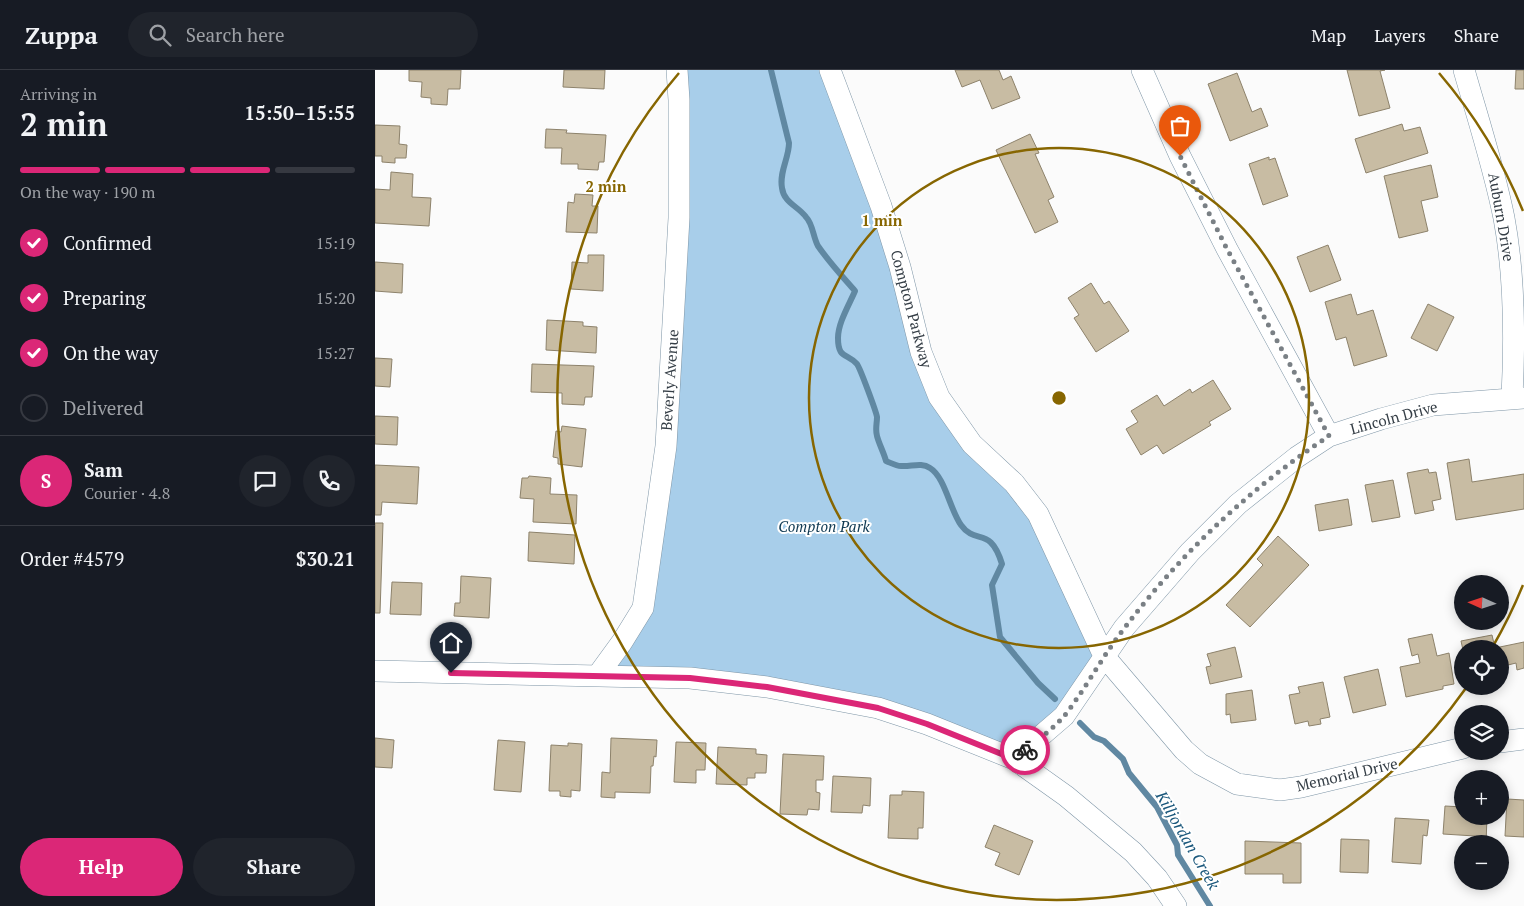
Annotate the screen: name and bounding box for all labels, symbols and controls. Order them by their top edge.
search box [128,12,478,57]
text: Zuppa [25,19,98,51]
icon: search [146,21,174,49]
text: Search here [186,22,285,47]
text: Map [1311,23,1346,47]
text: Layers [1374,23,1426,47]
text: Share [1454,23,1499,47]
text: Arriving in [20,83,97,105]
text: 15:50–15:55 [244,100,355,125]
text: 2 min [20,103,108,145]
pin [1159,105,1201,156]
icon: bag [1166,112,1194,140]
street label: Auburn Drive [1484,171,1520,263]
text: 2 min [585,176,627,196]
text: On the way · 190 m [20,181,155,203]
text: 1 min [861,210,903,230]
icon: check [20,229,48,257]
text: Confirmed [63,230,152,255]
text: 15:19 [316,232,355,254]
street label: Compton Parkway [887,248,937,370]
icon: check [20,284,48,312]
text: Preparing [63,285,146,310]
text: 15:20 [316,287,355,309]
street label: Beverly Avenue [655,329,683,431]
icon: check [20,339,48,367]
text: On the way [63,340,158,365]
text: 15:27 [316,342,355,364]
centre of rings [1050,389,1068,407]
text: Delivered [63,395,144,420]
street label: Lincoln Drive [1348,396,1440,438]
button: chat [239,455,291,507]
button: phone [303,455,355,507]
text: Sam [84,457,123,482]
text: S [41,468,51,493]
text: Courier · 4.8 [84,482,170,504]
park label: Compton Park [778,516,870,536]
text: Order #4579 [20,546,124,571]
text: $30.21 [296,546,355,571]
north arrow [1454,575,1509,630]
map controls [1454,575,1509,890]
pin [430,622,472,673]
icon: home [437,629,465,657]
button: locate [1454,640,1509,695]
button: layers [1454,705,1509,760]
courier [1000,725,1050,775]
icon: bike [1011,736,1039,764]
street label: Memorial Drive [1294,753,1399,795]
button: + [1454,770,1509,825]
water label: Killjordan Creek [1150,786,1225,894]
button: − [1454,835,1509,890]
button: Help [20,838,183,896]
button: Share [193,838,355,896]

